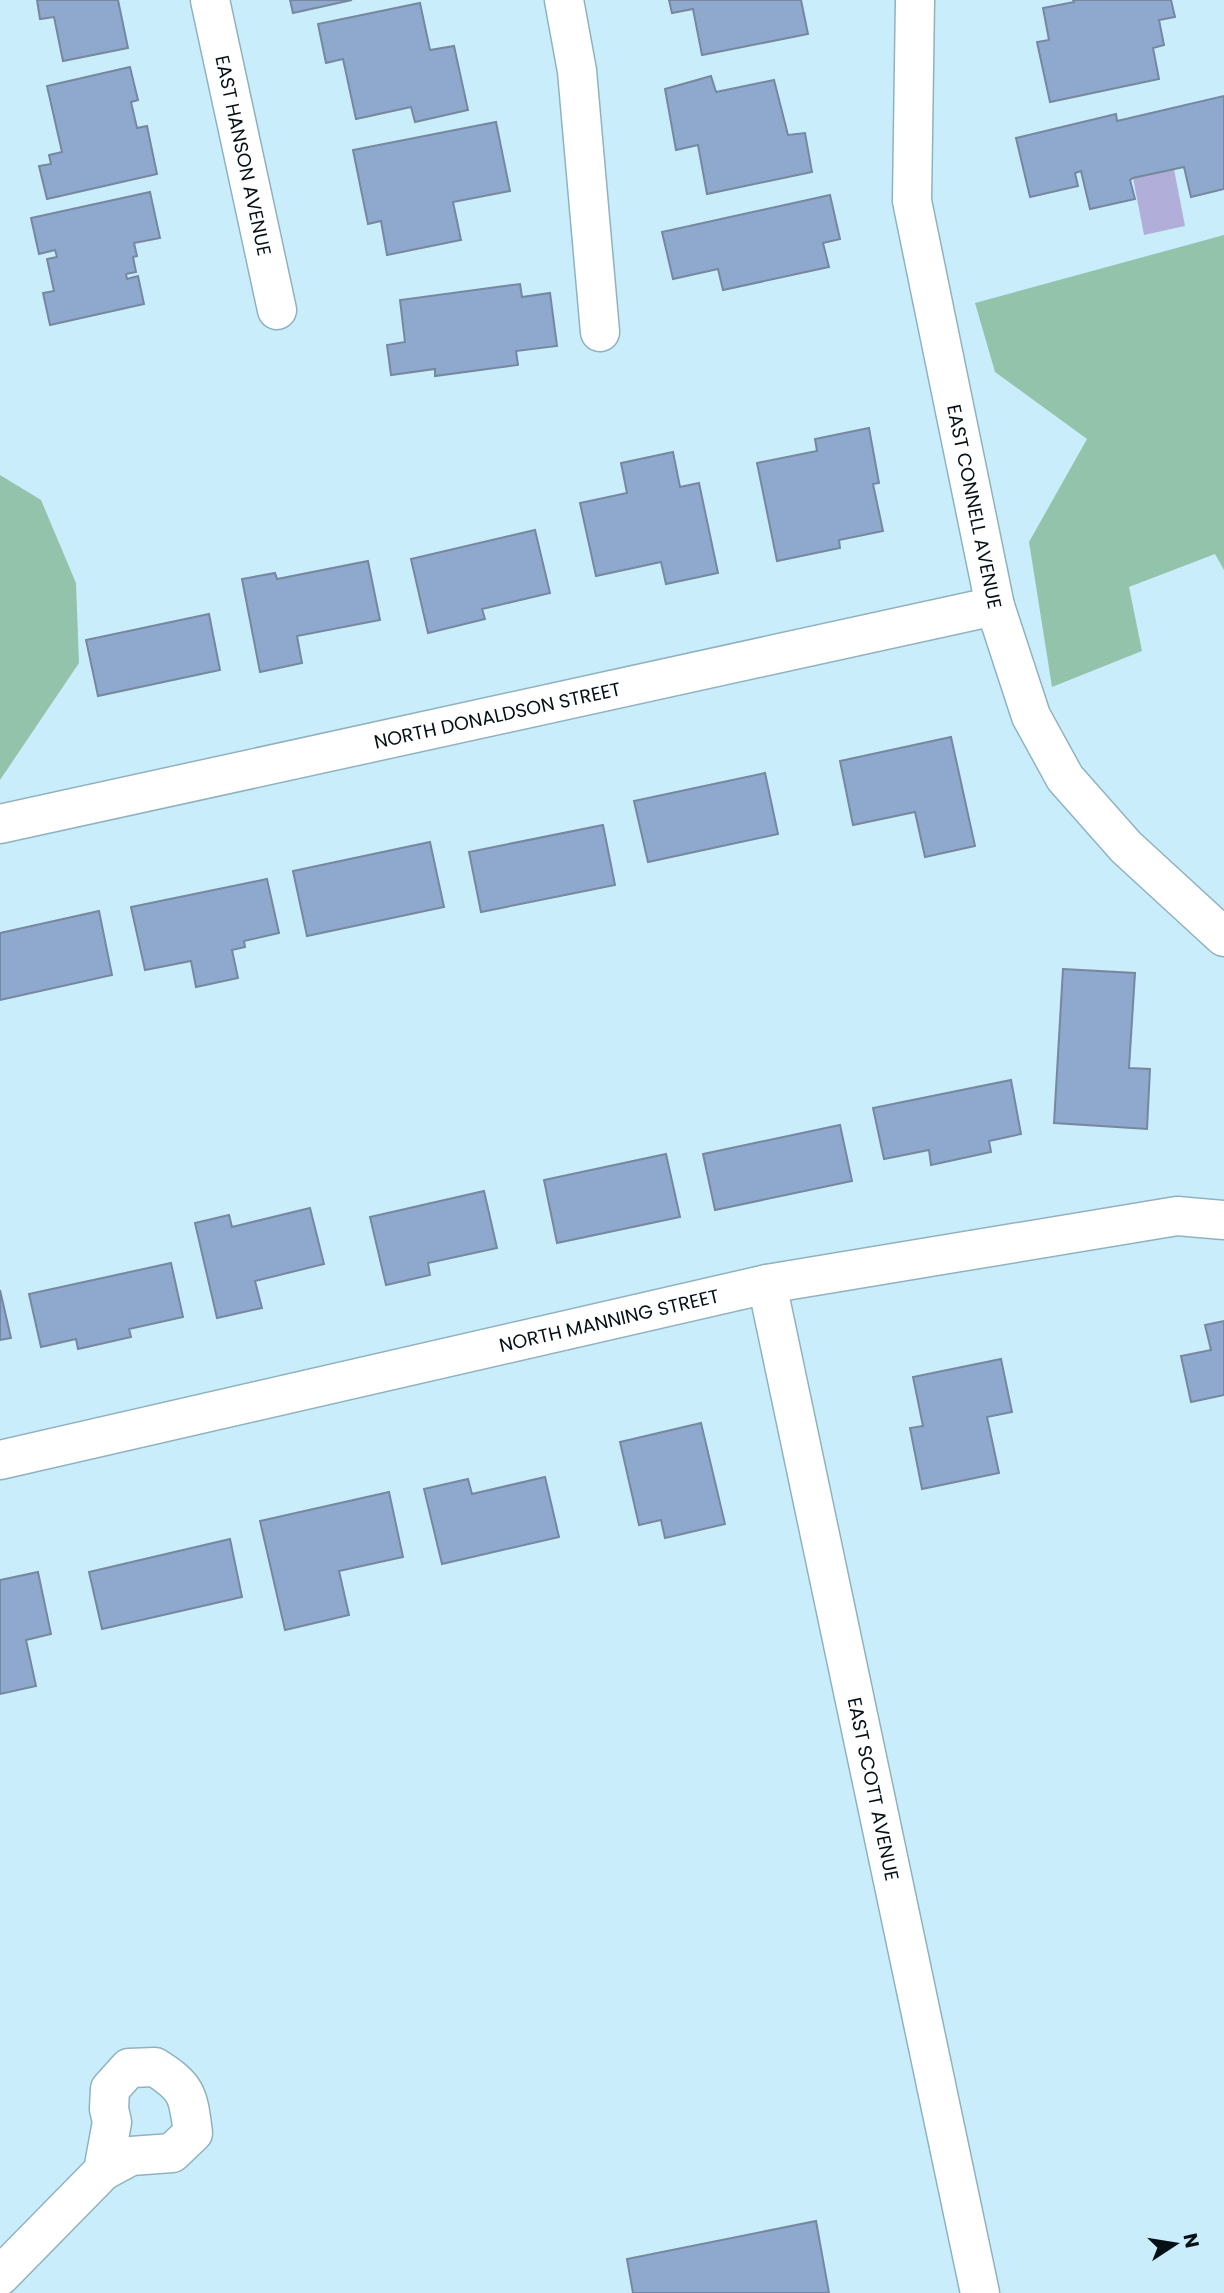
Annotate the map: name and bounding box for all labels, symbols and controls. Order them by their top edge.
street label: EAST HANSON AVENUE [209,53,278,258]
street label: EAST CONNELL AVENUE [941,402,1009,611]
street label: NORTH DONALDSON STREET [371,675,623,755]
street label: NORTH MANNING STREET [497,1282,722,1359]
street label: EAST SCOTT AVENUE [841,1695,906,1883]
north arrow [1140,2209,1210,2279]
text: N [1176,2231,1206,2250]

